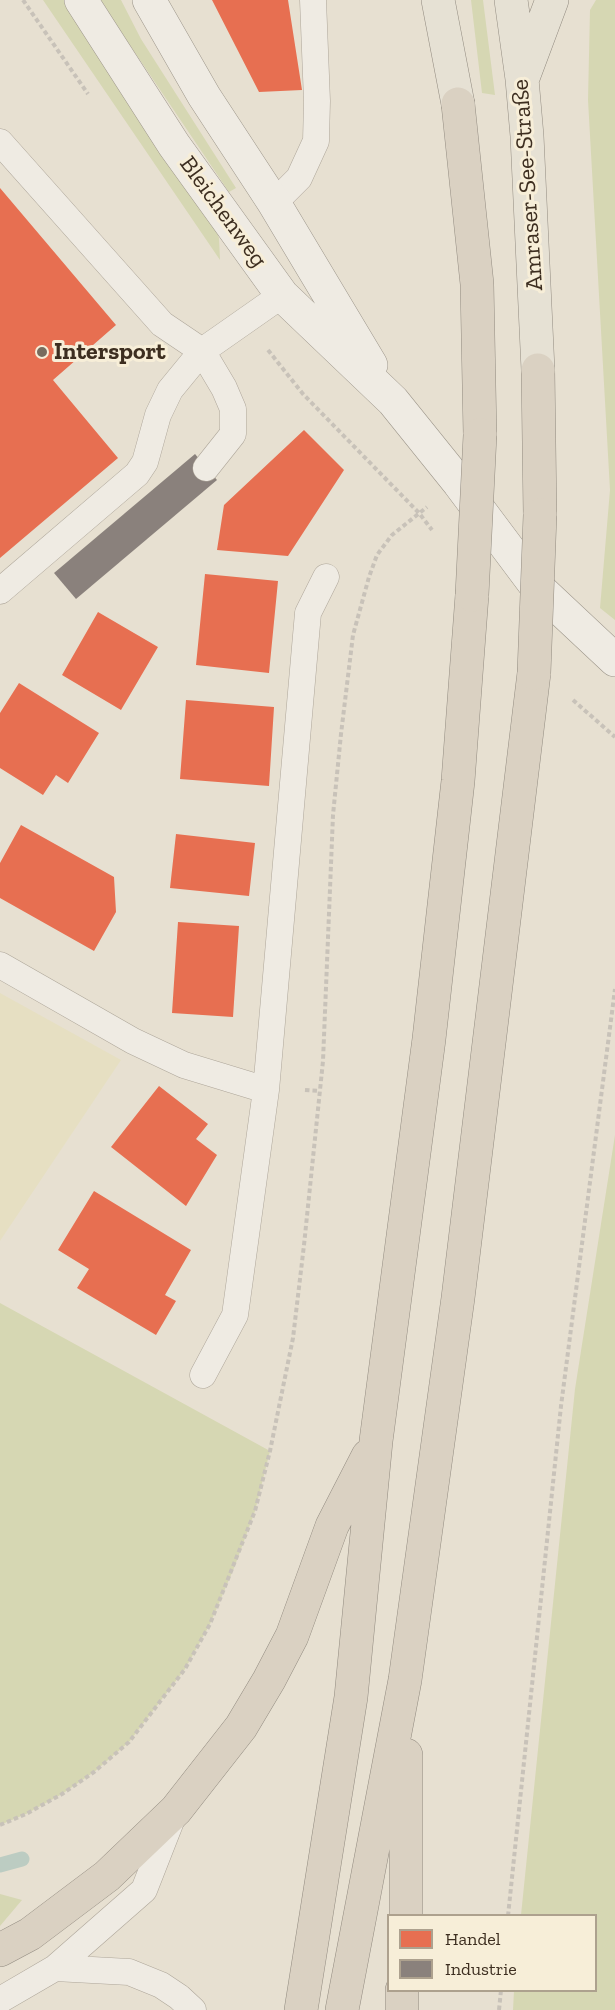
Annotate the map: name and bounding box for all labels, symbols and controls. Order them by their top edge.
street label: Amraser-See-Straße [506,78,550,292]
street label: Bleichenweg [173,151,273,273]
place label: Intersport [54,338,166,366]
marker: Intersport [35,345,49,359]
legend [387,1914,597,1992]
text: Handel [445,1928,501,1950]
text: Industrie [445,1958,517,1980]

